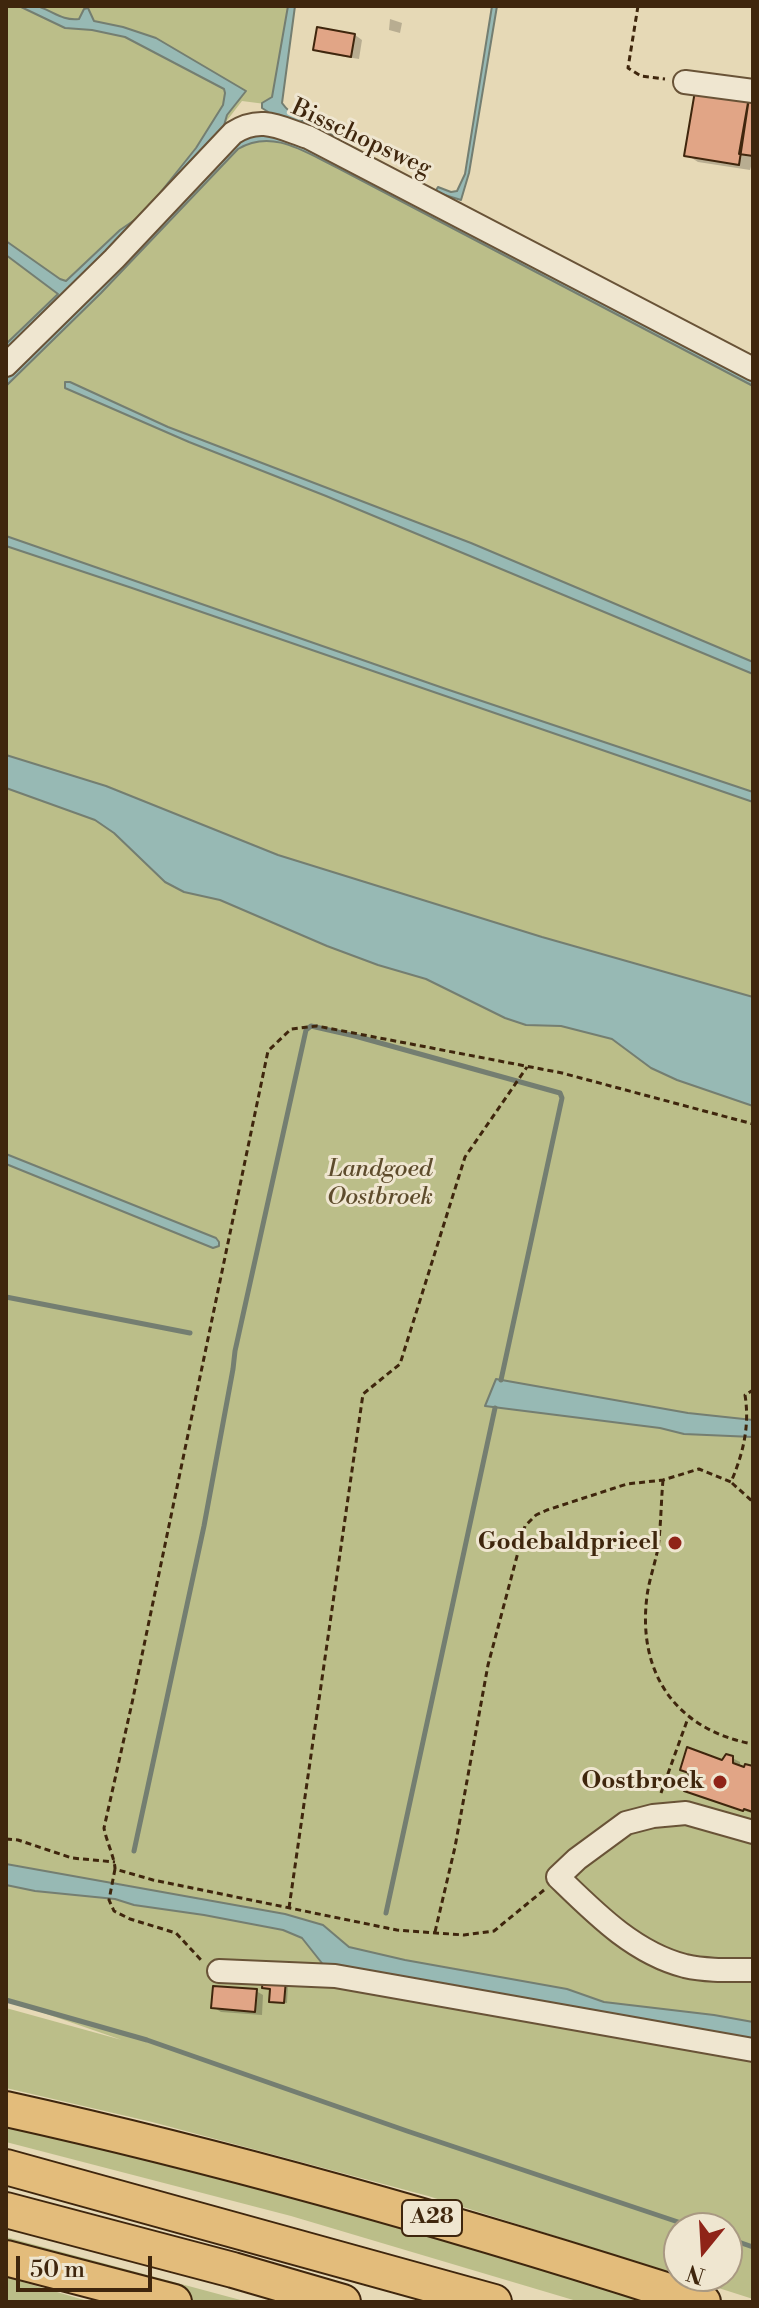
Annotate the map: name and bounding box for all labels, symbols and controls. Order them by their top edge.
street label: Bisschopsweg [286,94,436,184]
park label: Landgoed Oostbroek [327,1156,433,1212]
place label: Godebaldprieel [478,1529,659,1557]
marker: Godebaldprieel [666,1534,684,1552]
place label: Oostbroek [581,1768,704,1796]
marker: Oostbroek [711,1773,729,1791]
road number: A28 [402,2200,462,2236]
north arrow [663,2212,743,2292]
scale bar [20,2240,156,2290]
text: 50 m [30,2255,85,2285]
text: N [684,2258,708,2289]

